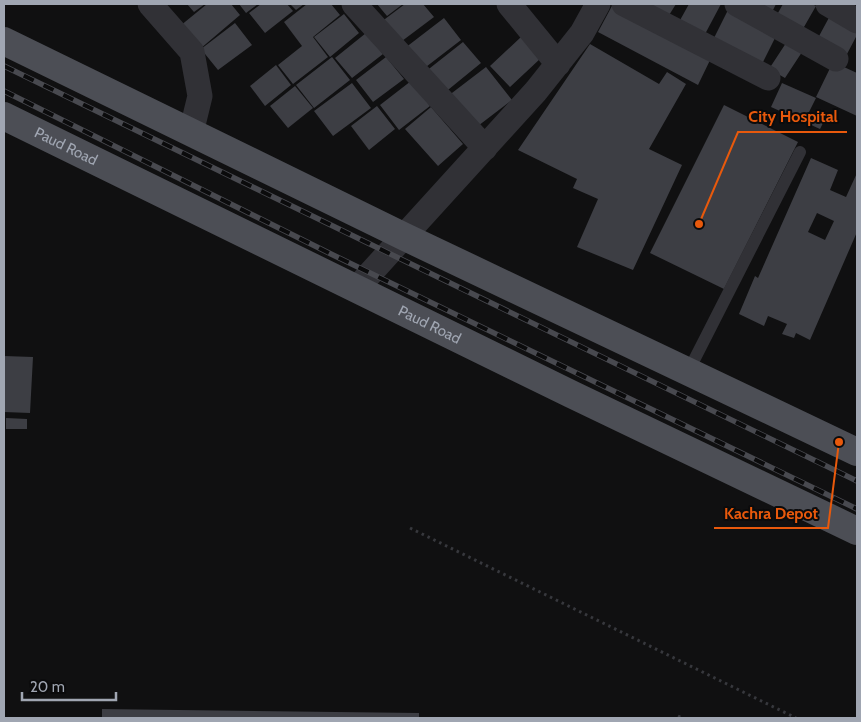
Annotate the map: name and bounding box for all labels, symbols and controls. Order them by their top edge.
callout: City Hospital [738,101,847,132]
text: City Hospital [748,107,838,126]
street label: Paud Road [32,123,100,169]
street label: Paud Road [395,302,464,348]
callout: Kachra Depot [714,497,828,528]
text: Kachra Depot [724,504,819,523]
scale bar [22,670,116,702]
text: 20 m [30,678,65,696]

